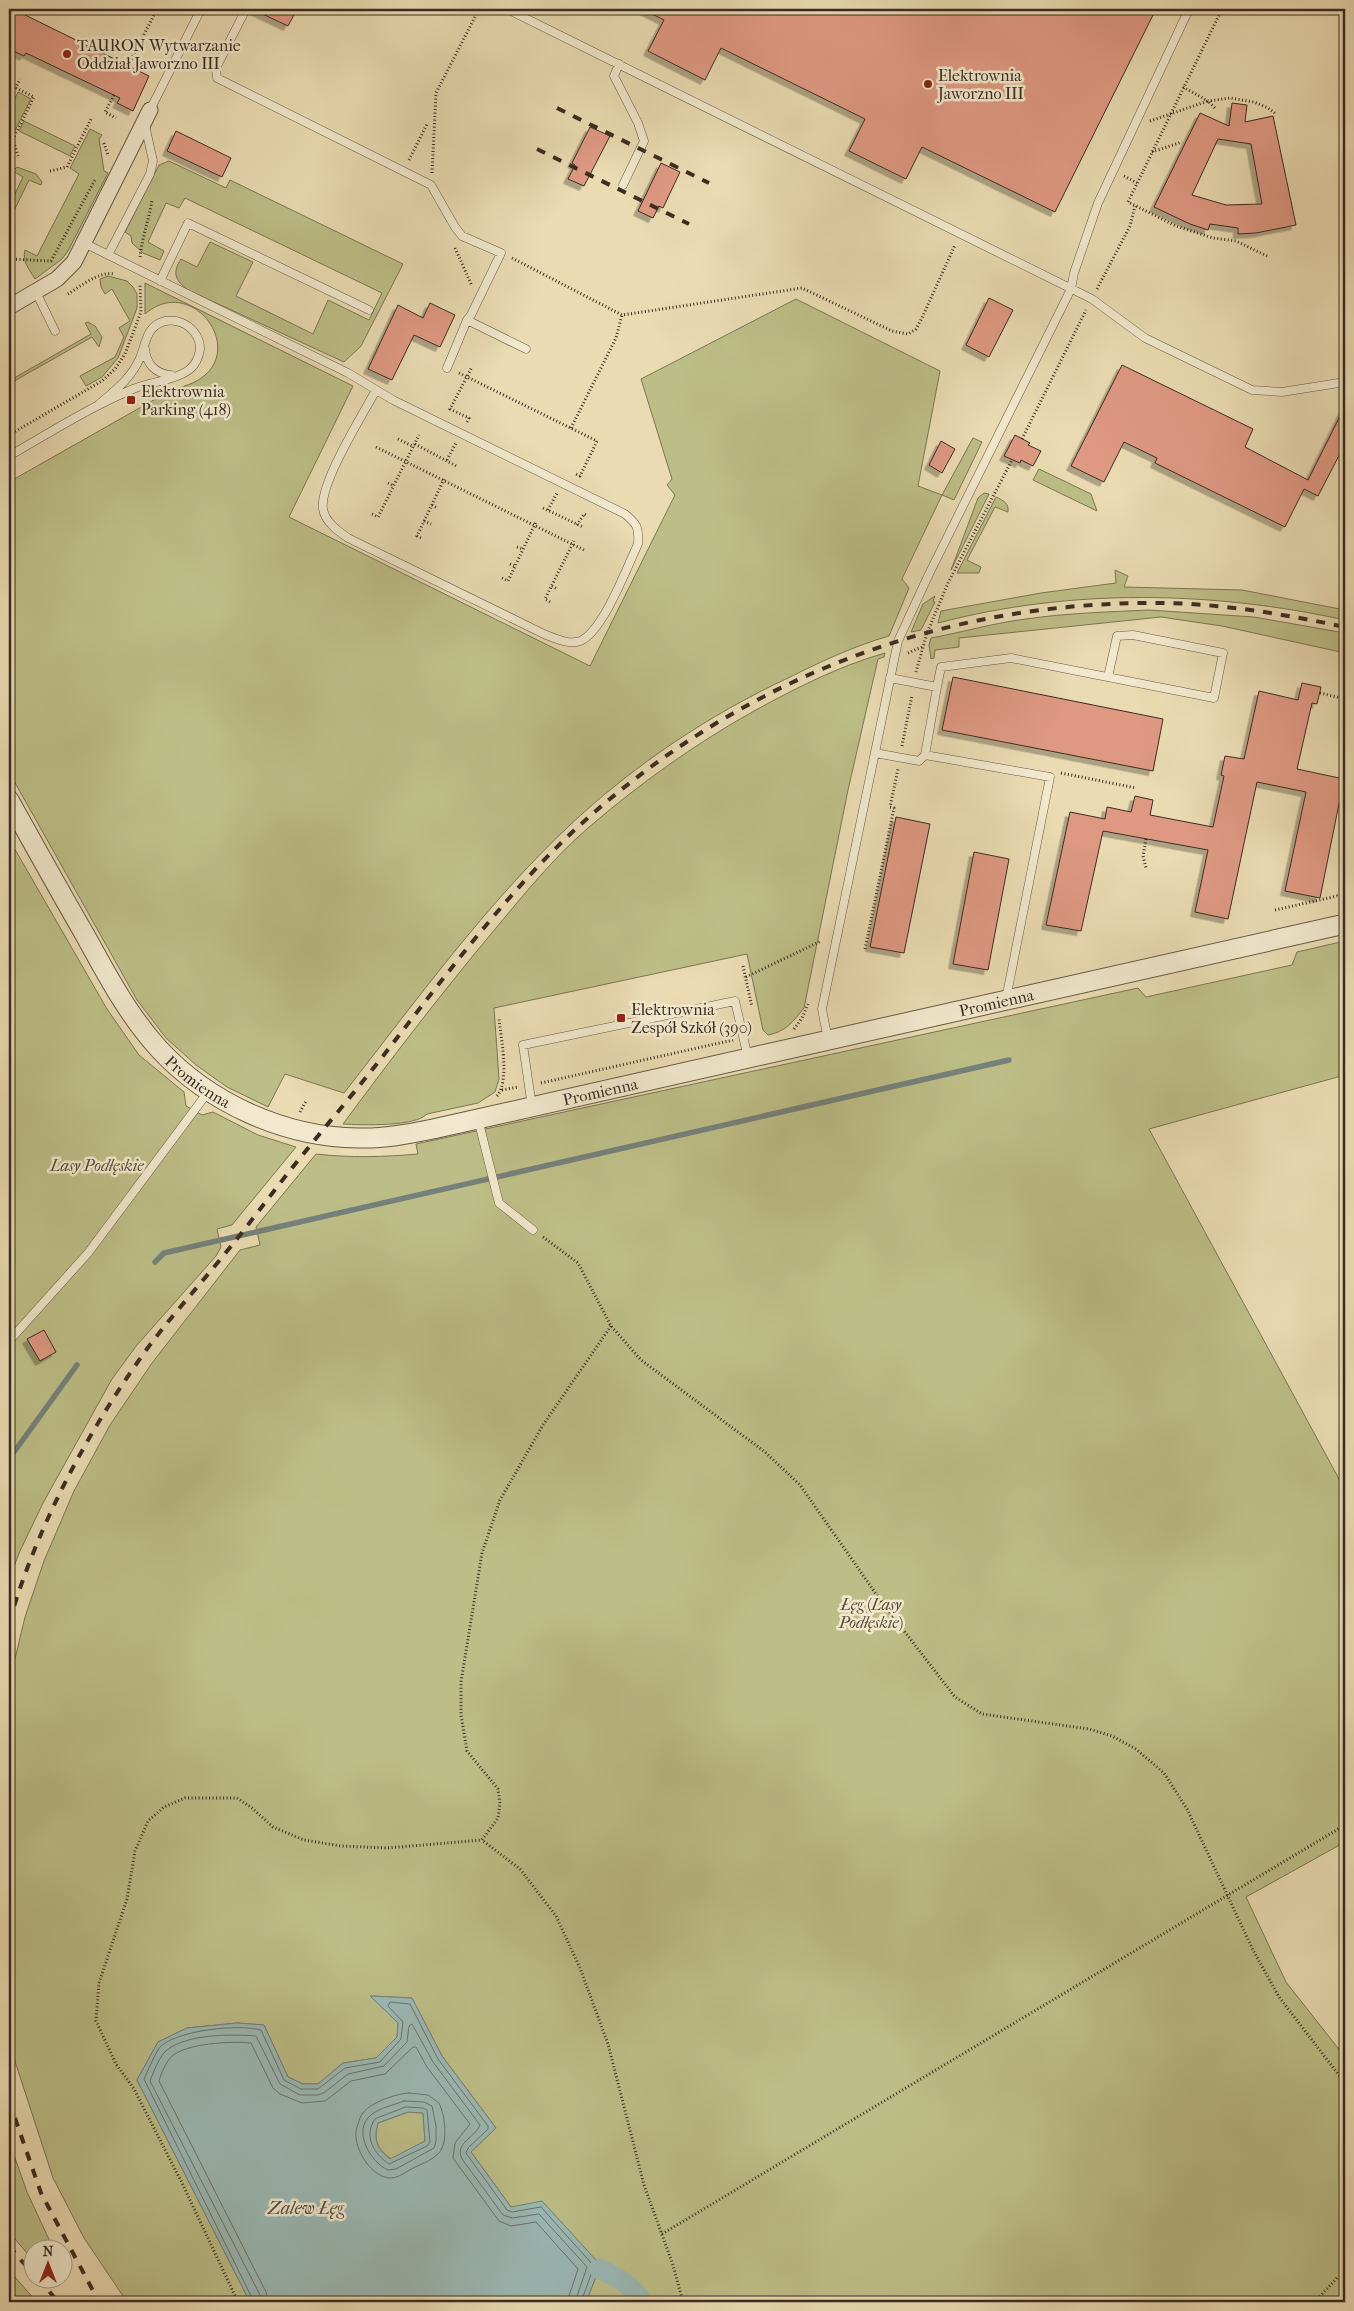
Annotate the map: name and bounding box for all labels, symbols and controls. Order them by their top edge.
place label: TAURON Wytwarzanie Oddział Jaworzno III [77,36,241,73]
marker: TAURON Wytwarzanie Oddział Jaworzno III [61,48,73,60]
place label: Elektrownia Jaworzno III [936,66,1024,103]
marker: Elektrownia Jaworzno III [922,78,934,90]
place label: Elektrownia Parking (418) [141,382,231,419]
marker: Elektrownia Parking (418) [125,394,137,406]
street label: Promienna [957,985,1036,1020]
place label: Elektrownia Zespół Szkół (390) [631,1000,752,1037]
marker: Elektrownia Zespół Szkół (390) [615,1012,627,1024]
street label: Promienna [161,1052,234,1112]
street label: Promienna [561,1074,640,1110]
park label: Lasy Podłęskie [49,1156,144,1175]
park label: Łęg (Lasy Podłęskie) [838,1595,903,1632]
water label: Zalew Łęg [267,2198,345,2219]
north arrow [22,2238,72,2288]
text: N [43,2243,54,2260]

